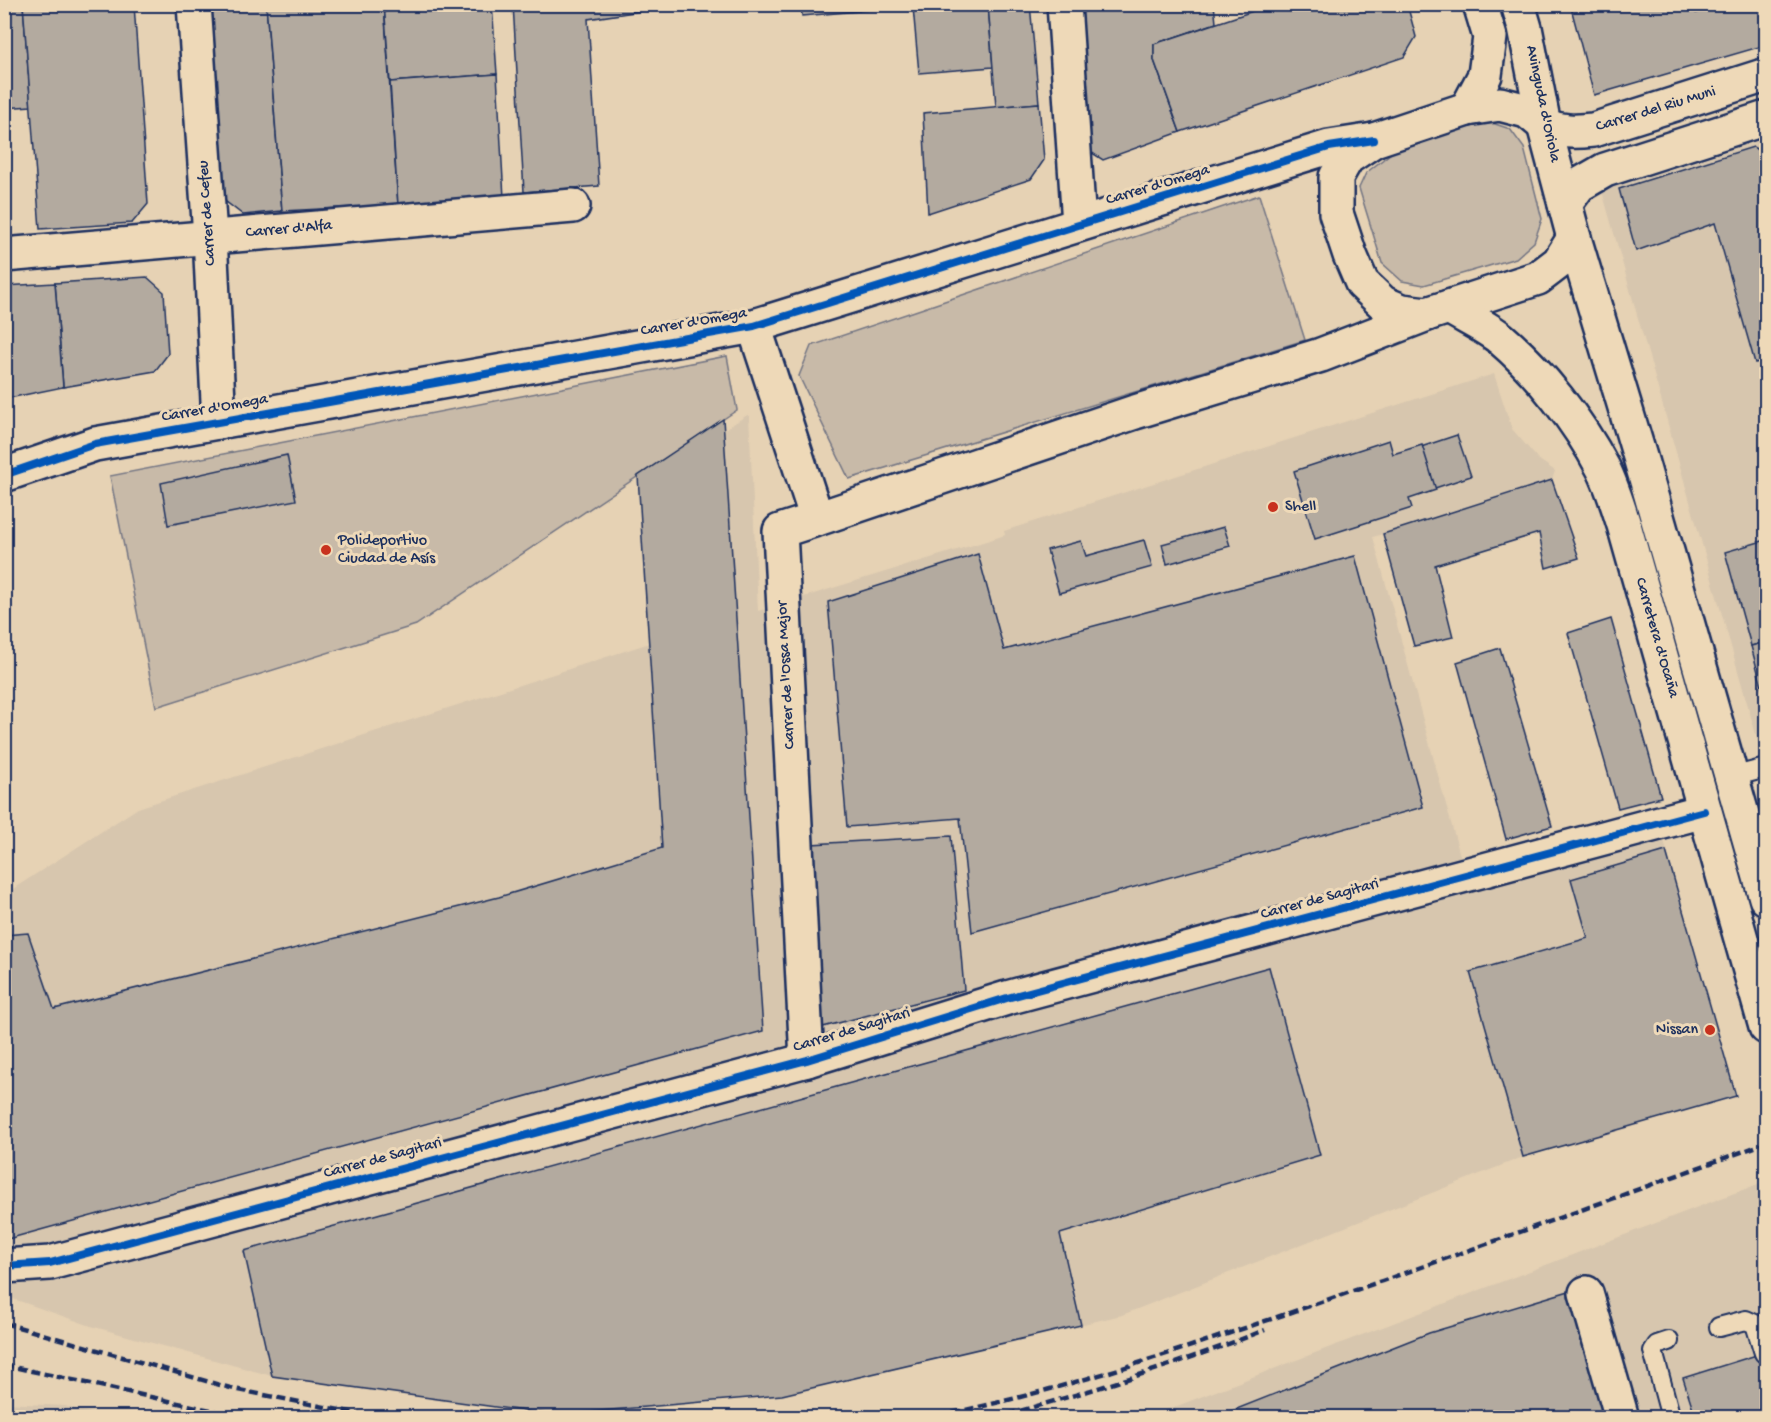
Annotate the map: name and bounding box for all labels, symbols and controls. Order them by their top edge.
street label: Avinguda d'Oriola [1520,44,1564,165]
street label: Carrer del Riu Muni [1594,83,1718,137]
street label: Carrer de Cefeu [195,159,221,266]
street label: Carrer d'Omega [1104,161,1213,211]
street label: Carrer d'Alfa [245,217,334,243]
street label: Carrer d'Omega [640,304,750,342]
street label: Carrer d'Omega [161,390,271,428]
place label: Shell [1285,498,1316,517]
marker: Shell [1266,500,1280,514]
place label: Polideportivo Ciudad de Asís [337,532,436,569]
marker: Polideportivo Ciudad de Asís [319,543,333,557]
street label: Carretera d'Ocaña [1630,576,1683,701]
street label: Carrer de l'Ossa Major [774,599,800,750]
street label: Carrer de Sagitari [1259,875,1381,925]
street label: Carrer de Sagitari [791,1004,913,1058]
place label: Nissan [1656,1021,1698,1040]
marker: Nissan [1703,1023,1717,1037]
street label: Carrer de Sagitari [322,1134,444,1184]

